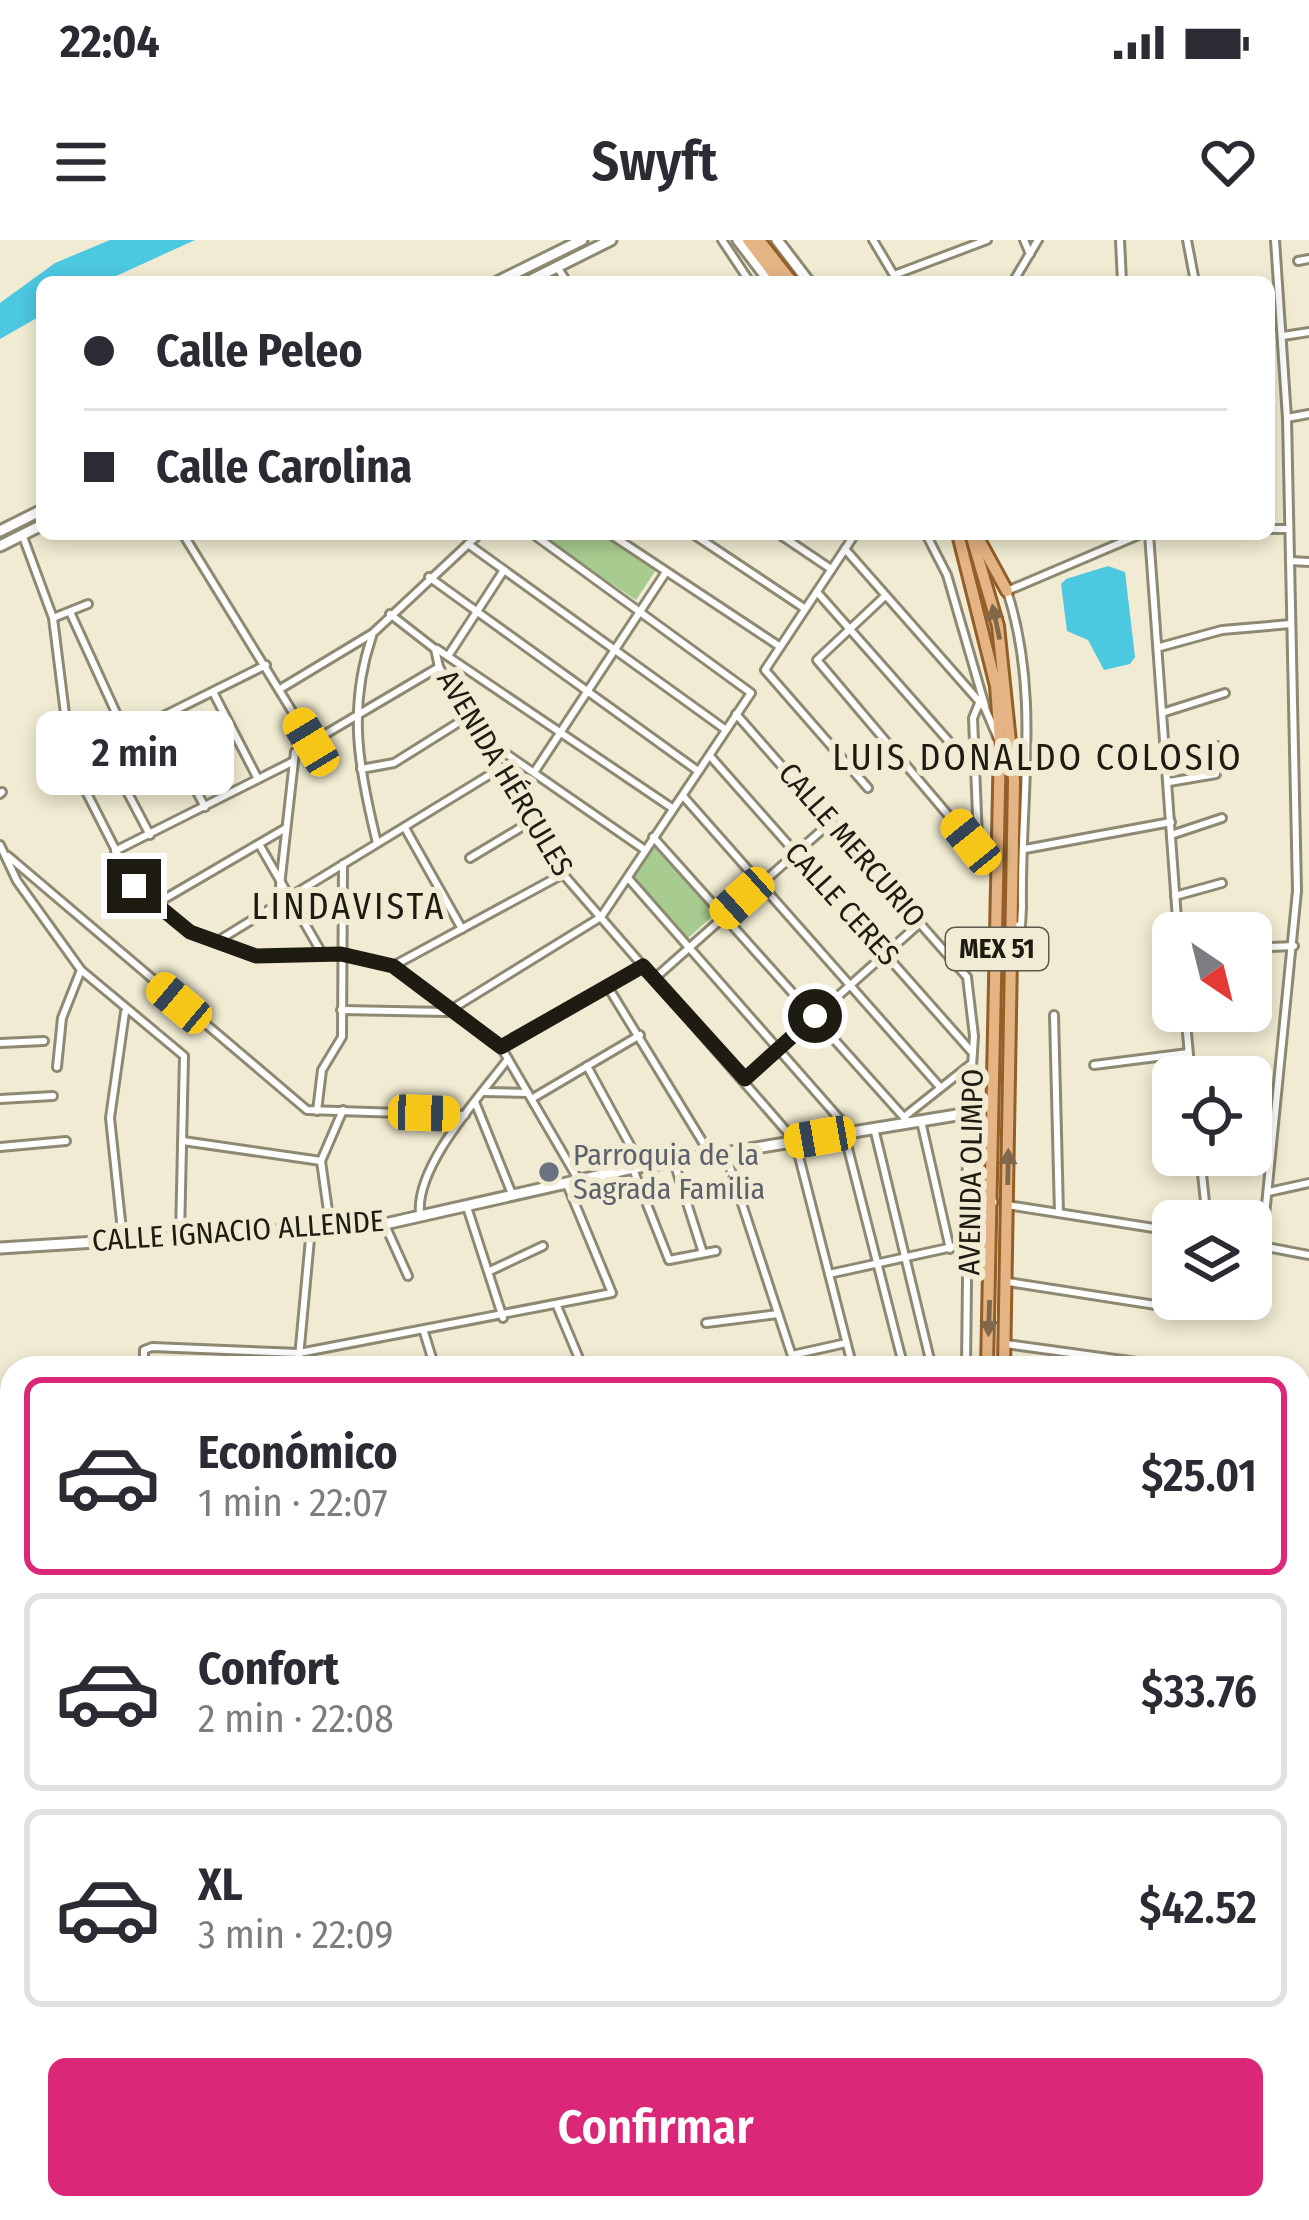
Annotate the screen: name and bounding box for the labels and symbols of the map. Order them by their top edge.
one-way arrow [986,603,1005,640]
street label: AVENIDA HÉRCULES [429,664,581,882]
car [277,702,345,782]
callout: 2 min [35,712,233,796]
district label: LUIS DONALDO COLOSIO [832,736,1244,780]
street label: CALLE MERCURIO [771,756,933,934]
car [934,803,1008,881]
street label: CALLE CERES [777,835,907,973]
route end [107,859,161,913]
car [703,861,781,935]
district label: LINDAVISTA [252,885,446,929]
north arrow [1152,912,1272,1032]
road number: MEX 51 [946,928,1048,970]
car [140,966,218,1040]
route start [788,989,842,1043]
street label: AVENIDA OLIMPO [951,1068,991,1276]
car [387,1094,461,1132]
car [781,1113,859,1161]
place label: Parroquia de la Sagrada Familia [573,1137,765,1207]
one-way arrow [998,1147,1017,1185]
marker: Parroquia de la Sagrada Familia [536,1159,562,1185]
street label: CALLE IGNACIO ALLENDE [91,1203,385,1259]
one-way arrow [979,1300,998,1338]

